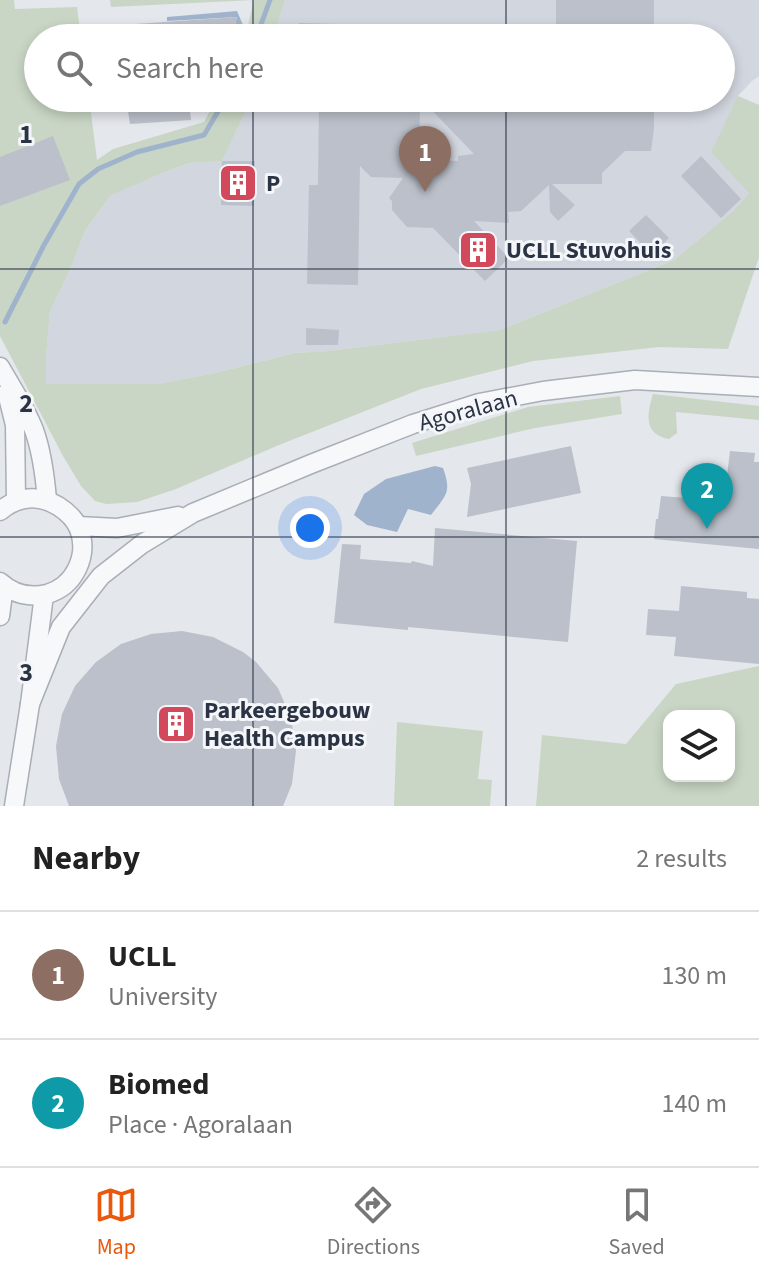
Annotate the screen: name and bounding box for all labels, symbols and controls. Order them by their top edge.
search box [24,24,735,112]
icon: search [52,46,96,90]
text: Search here [116,47,264,90]
text: 1 [19,116,33,153]
pin: 1 [399,126,451,192]
building icon: P [217,162,259,204]
place label: P [266,166,280,201]
building icon: UCLL Stuvohuis [457,229,499,271]
place label: UCLL Stuvohuis [506,233,671,268]
street label: Agoralaan [415,380,521,440]
text: 2 [19,385,33,422]
pin: 2 [681,463,733,529]
your location [290,508,330,548]
text: 3 [19,654,33,691]
place label: Parkeergebouw Health Campus [204,693,371,756]
building icon: Parkeergebouw Health Campus [155,703,197,745]
map controls [663,710,735,782]
button: layers [663,710,735,782]
text: Nearby [32,834,140,883]
text: 2 results [636,840,727,877]
text: UCLL [108,935,177,978]
text: 1 [51,957,65,994]
text: 130 m [661,957,727,994]
text: University [108,978,217,1015]
text: Biomed [108,1063,210,1106]
text: 2 [51,1085,65,1122]
text: 140 m [661,1085,727,1122]
text: Place · Agoralaan [108,1106,293,1143]
tab: Map [94,1183,138,1263]
tab: Directions [327,1183,420,1263]
tab: Saved [609,1183,665,1263]

